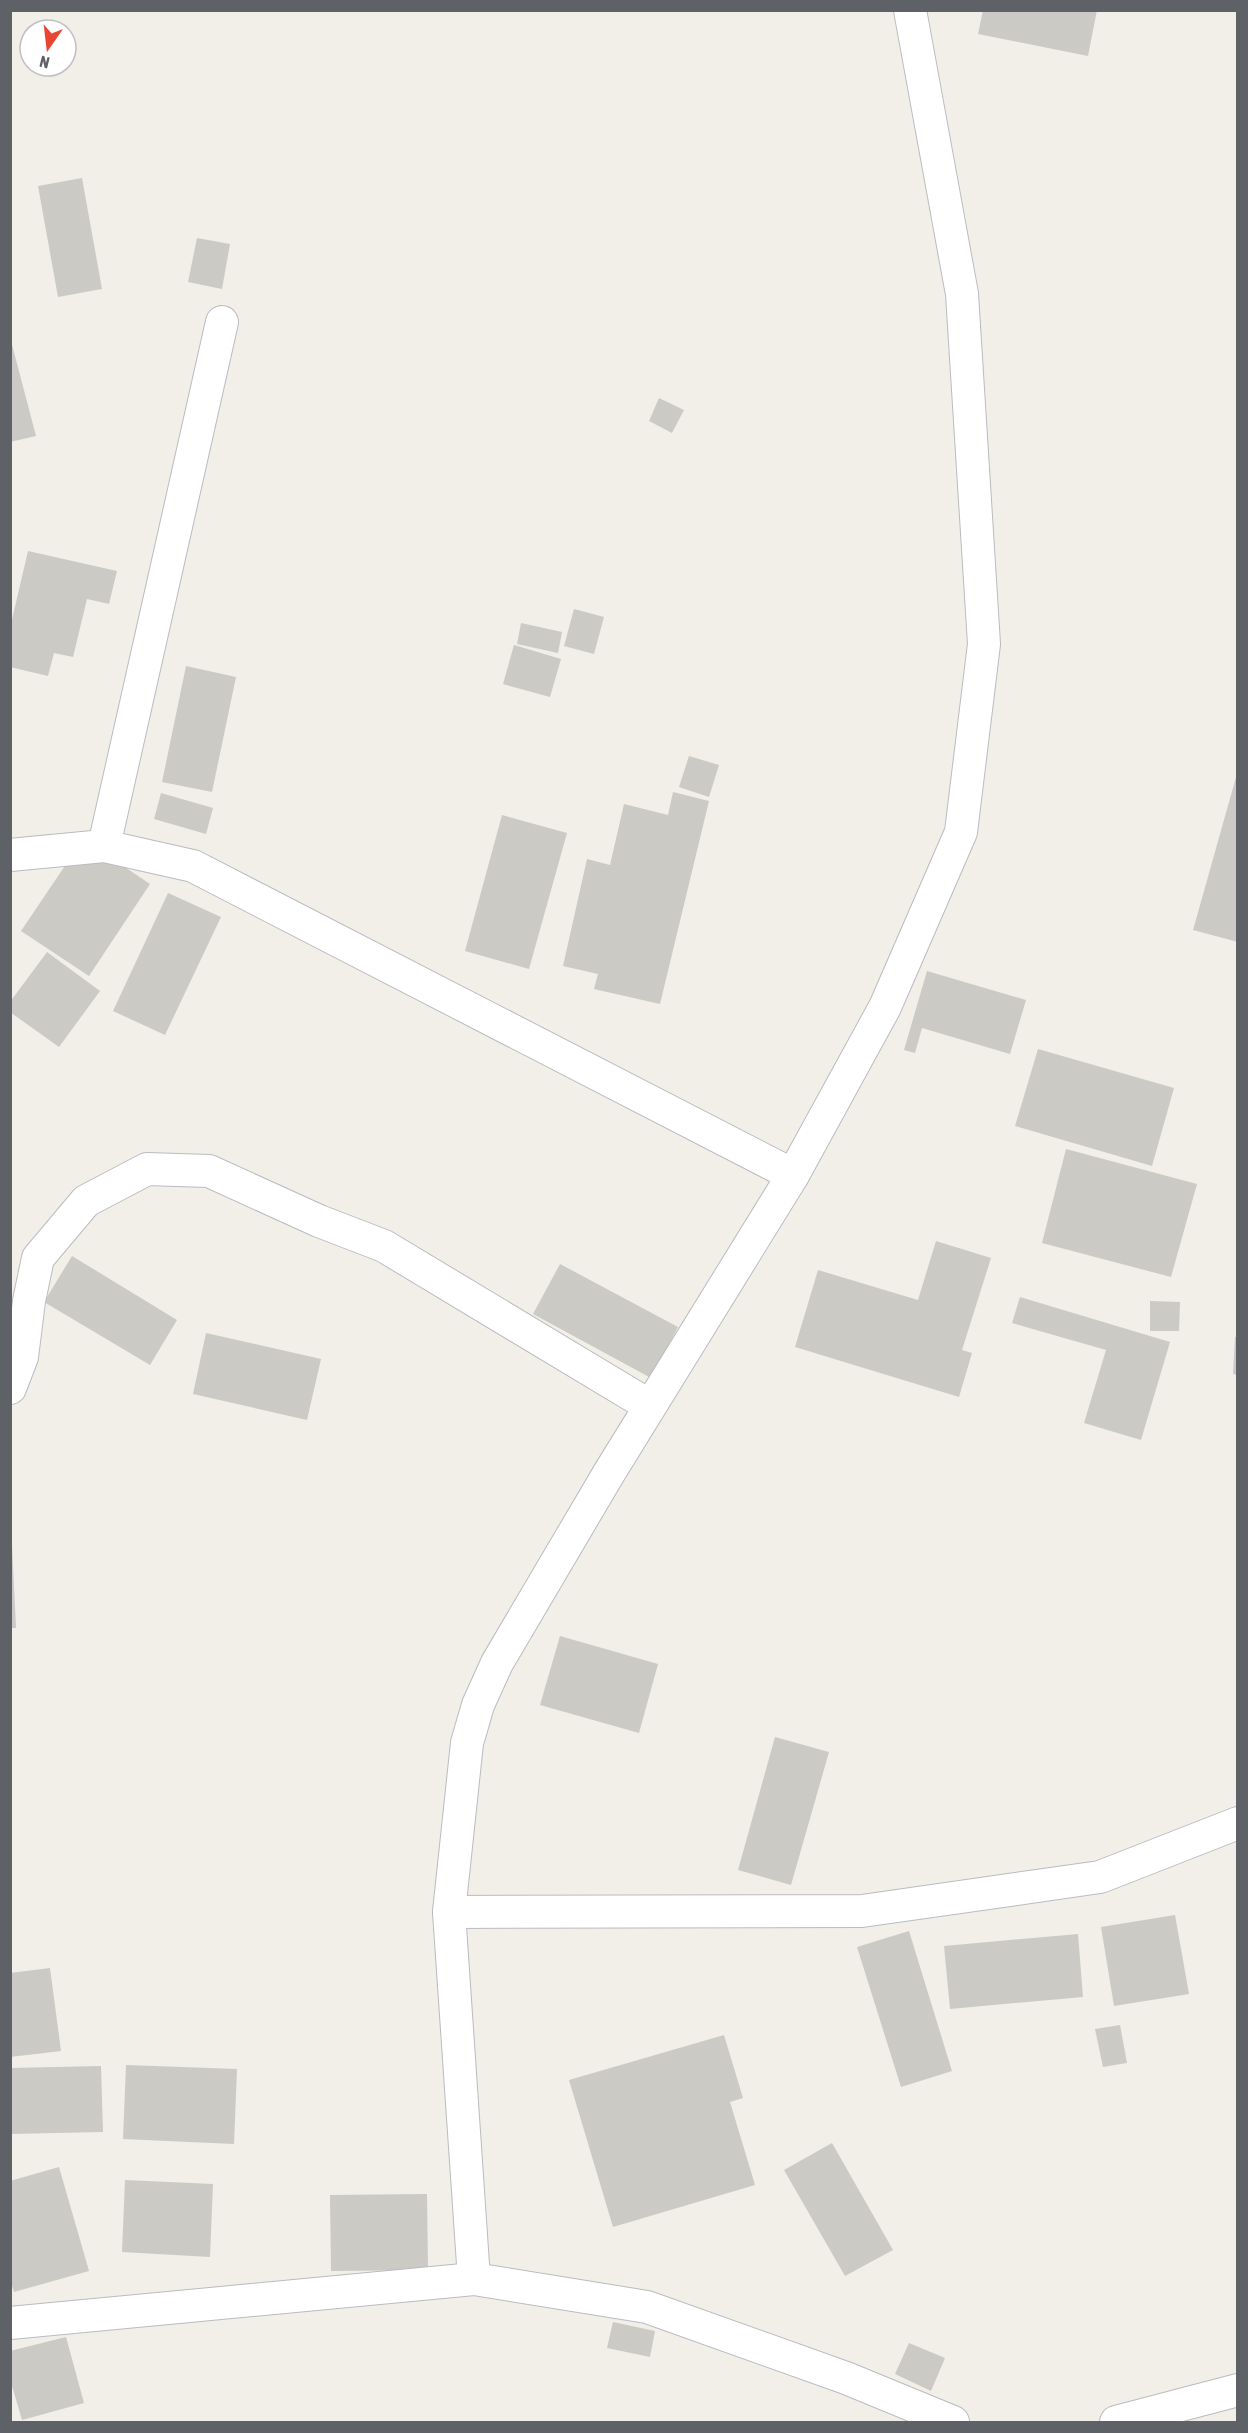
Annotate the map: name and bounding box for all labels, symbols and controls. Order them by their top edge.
north arrow [18,18,78,78]
text: N [38,53,51,72]

